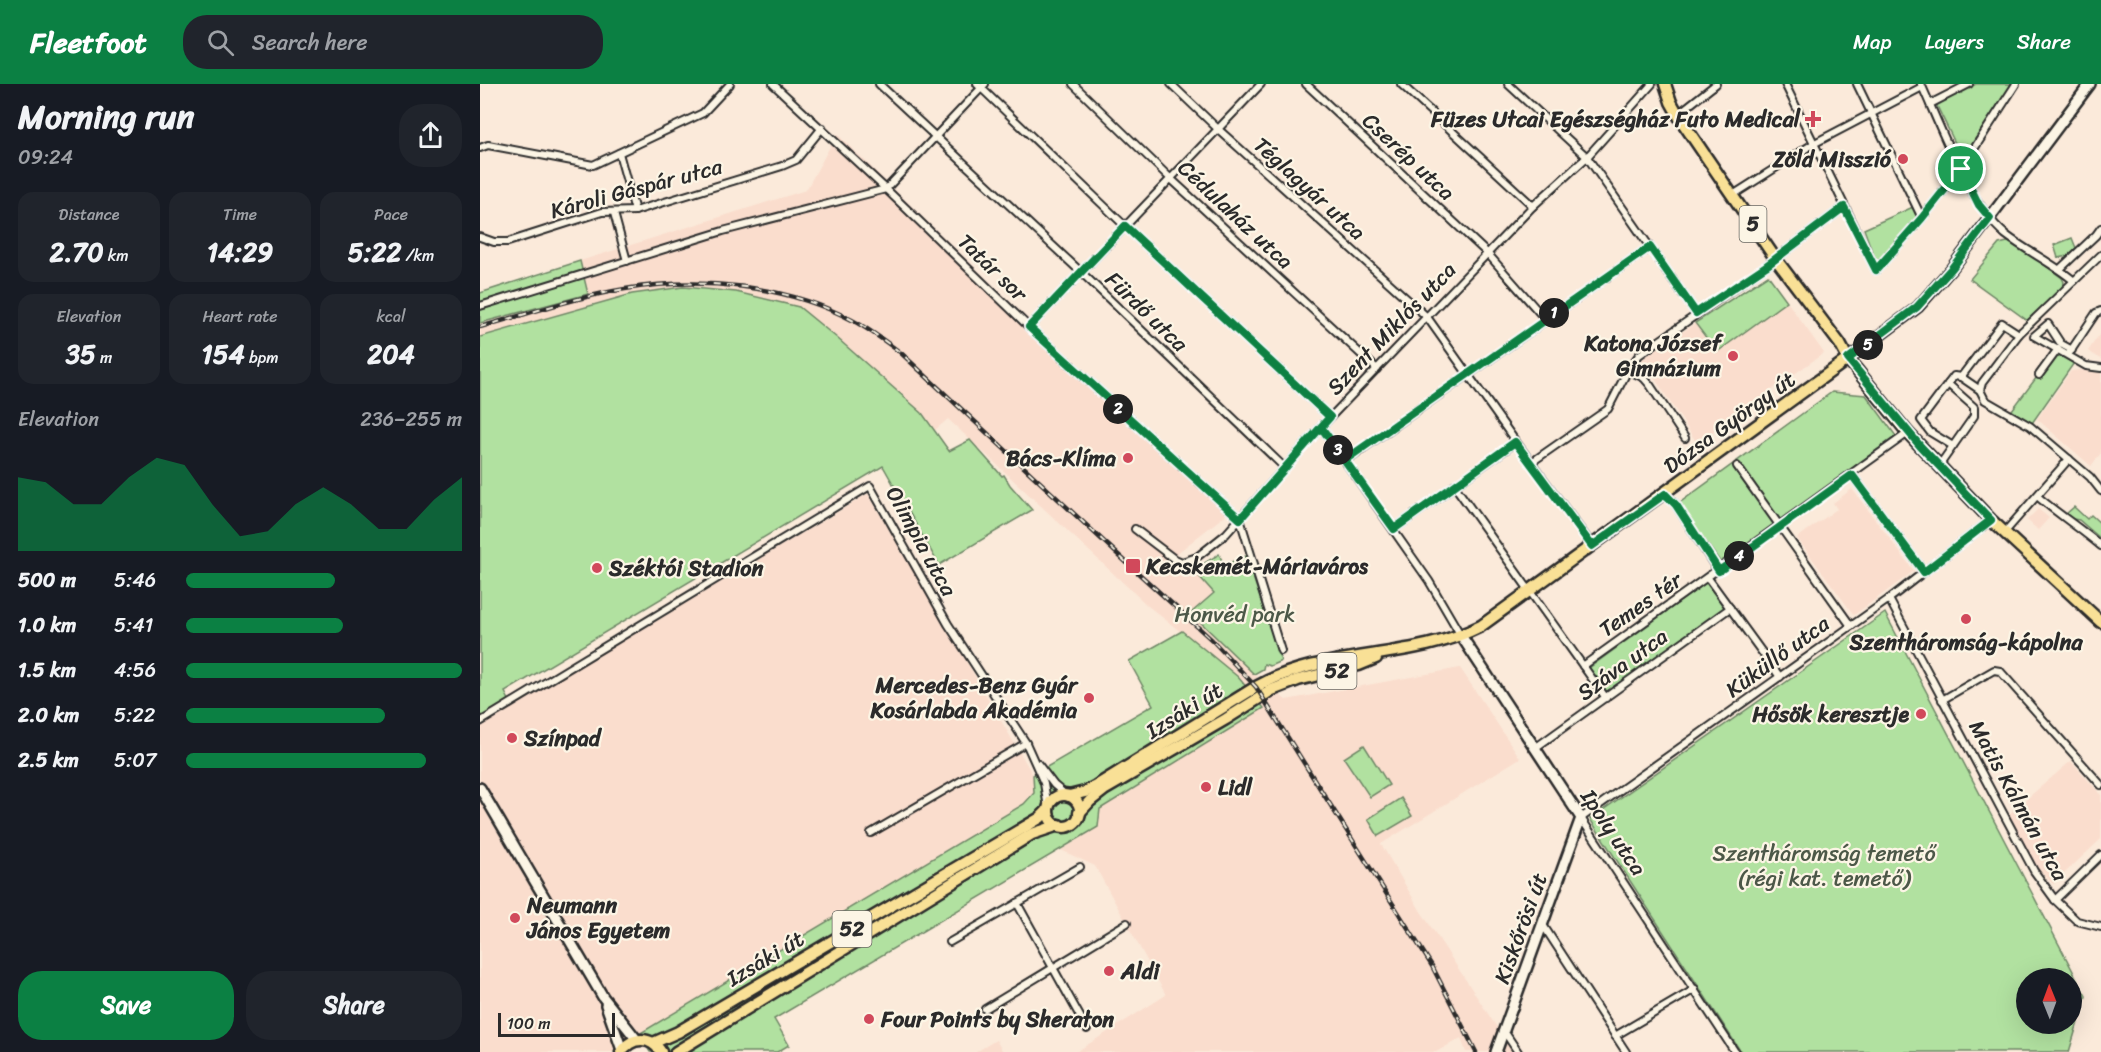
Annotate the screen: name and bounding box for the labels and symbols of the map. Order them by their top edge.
place label: Füzes Utcai Egészségház Futo Medical [1430,100,1801,139]
street label: Cserép utca [1353,102,1464,210]
marker: Füzes Utcai Egészségház Futo Medical [1804,110,1822,128]
street label: Téglagyár utca [1244,127,1375,250]
place label: Zöld Misszió [1772,140,1892,179]
pin [1935,143,1986,194]
street label: Károli Gáspár utca [546,147,727,230]
street label: Cédulaház utca [1168,150,1303,279]
marker: Zöld Misszió [1896,152,1910,166]
road number: 5 [1740,206,1766,242]
street label: Tatár sor [948,223,1039,313]
street label: Szent Miklós utca [1317,252,1466,405]
street label: Fürdő utca [1096,261,1198,362]
pin: 1 [1539,298,1569,328]
place label: Katona József Gimnázium [1583,324,1724,388]
pin: 5 [1853,330,1883,360]
marker: Katona József Gimnázium [1726,349,1740,363]
street label: Dózsa György út [1655,360,1804,484]
pin: 2 [1103,394,1133,424]
pin: 3 [1323,435,1353,465]
place label: Bács-Klíma [1006,439,1116,478]
marker: Bács-Klíma [1121,451,1135,465]
street label: Olimpia utca [875,479,969,605]
pin: 4 [1724,541,1754,571]
place label: Kecskemét-Máriaváros [1145,547,1369,586]
place label: Széktói Stadion [608,549,763,588]
marker: Kecskemét-Máriaváros [1124,557,1142,575]
street label: Temes tér [1590,560,1692,648]
marker: Széktói Stadion [590,561,604,575]
park label: Honvéd park [1175,595,1295,634]
street label: Küküllő utca [1717,604,1839,708]
marker: Szentháromság-kápolna [1959,612,1973,626]
street label: Száva utca [1568,618,1676,711]
place label: Szentháromság-kápolna [1848,623,2084,662]
road number: 52 [1318,653,1356,689]
place label: Mercedes-Benz Gyár Kosárlabda Akadémia [869,666,1079,730]
street label: Izsáki út [1137,671,1231,750]
marker: Mercedes-Benz Gyár Kosárlabda Akadémia [1082,691,1096,705]
place label: Hősök keresztje [1751,695,1909,734]
marker: Hősök keresztje [1914,707,1928,721]
street label: Matis Kálmán utca [1958,712,2080,889]
place label: Színpad [523,719,603,758]
marker: Színpad [505,731,519,745]
place label: Lidl [1218,768,1254,807]
marker: Lidl [1199,780,1213,794]
street label: Ipoly utca [1569,780,1657,884]
park label: Szentháromság temető (régi kat. temető) [1712,834,1937,898]
street label: Kiskőrösi út [1482,867,1559,989]
place label: Neumann János Egyetem [525,886,671,950]
marker: Neumann János Egyetem [508,911,522,925]
road number: 52 [832,911,872,947]
street label: Izsáki út [718,920,812,998]
place label: Aldi [1120,952,1161,991]
marker: Aldi [1102,964,1116,978]
north arrow [2016,968,2082,1034]
place label: Four Points by Sheraton [880,1000,1114,1039]
scale bar [498,1010,615,1038]
marker: Four Points by Sheraton [862,1012,876,1026]

